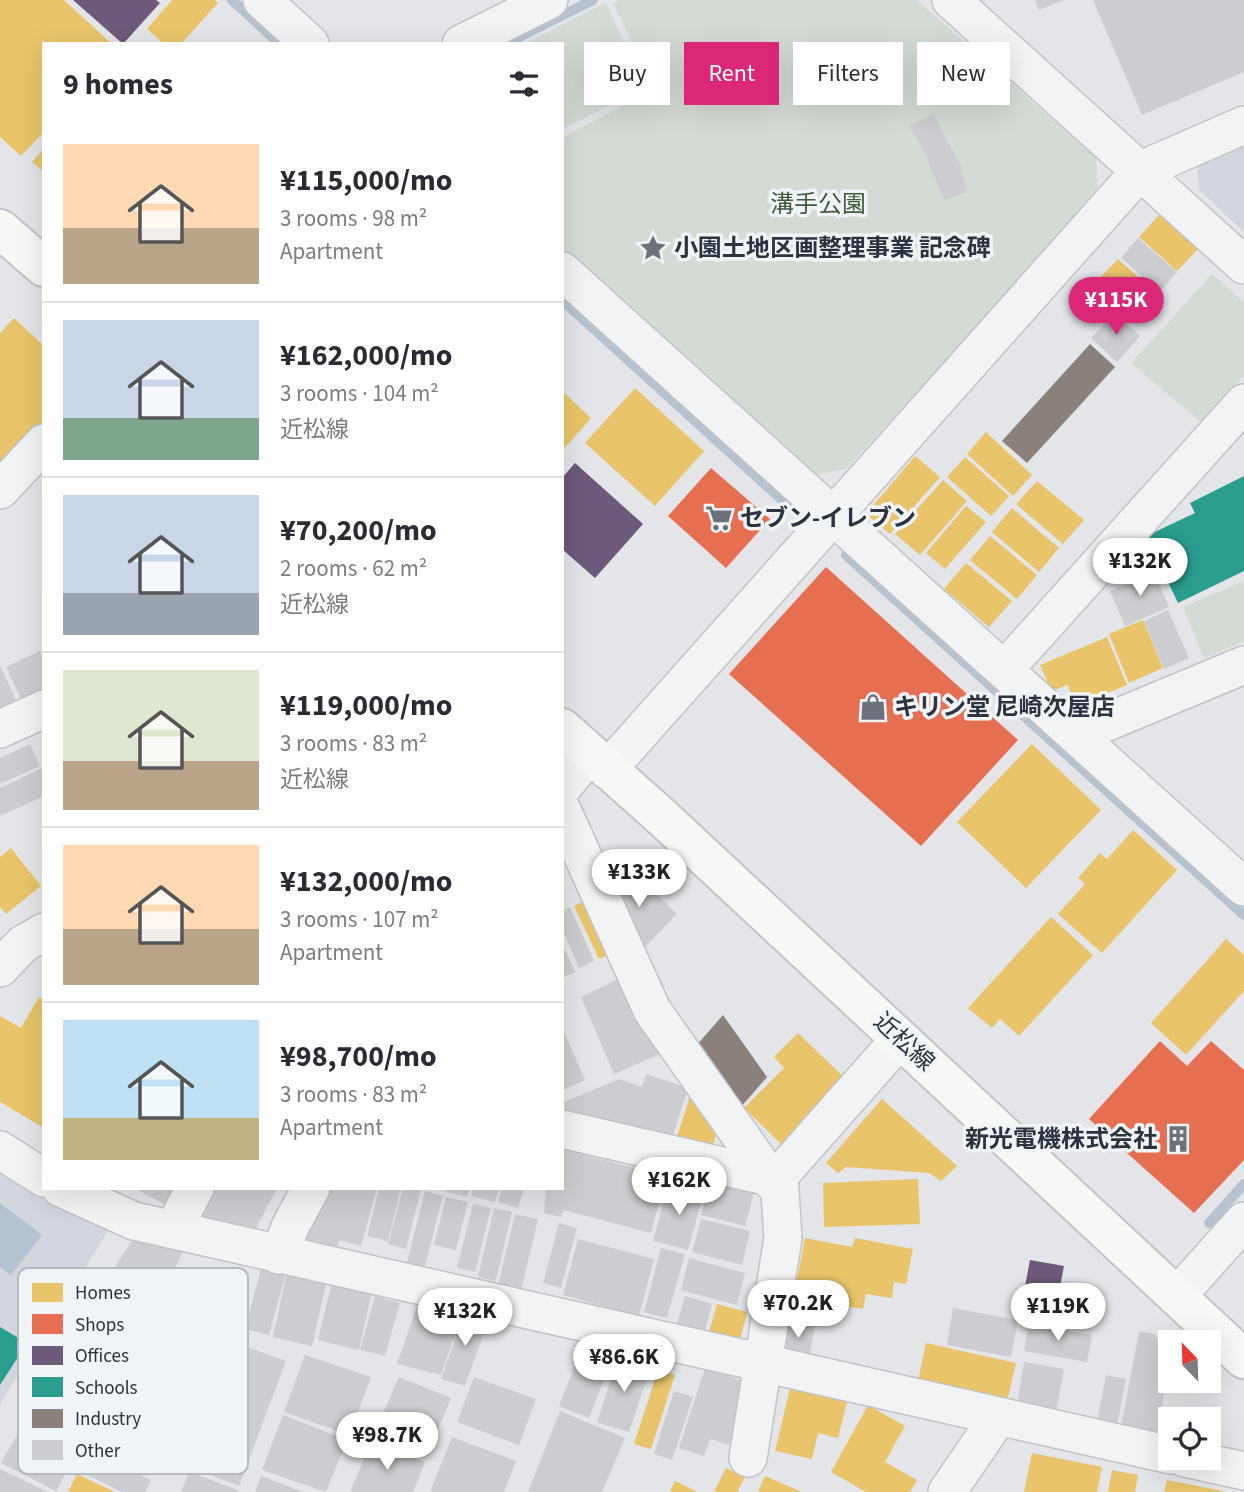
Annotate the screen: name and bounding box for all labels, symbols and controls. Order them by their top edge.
chip: Buy [584,42,670,105]
chip: Rent [684,42,779,105]
chip: Filters [793,42,903,105]
chip: New [917,42,1010,105]
text: 9 homes [63,63,173,106]
icon: filters [505,65,543,103]
text: ¥115,000/mo [280,159,452,202]
icon: home [119,172,203,256]
park label: 溝手公園 [770,187,866,222]
text: 3 rooms · 98 m² [280,202,427,235]
place label: 小園土地区画整理事業 記念碑 [674,231,991,266]
place icon: 小園土地区画整理事業 記念碑 [638,233,668,263]
text: Apartment [280,235,383,268]
pin: ¥115K [1067,278,1165,337]
text: ¥115K [1085,283,1147,316]
text: ¥162,000/mo [280,334,452,377]
icon: home [119,348,203,432]
text: 3 rooms · 104 m² [280,377,439,410]
text: 近松線 [280,413,349,446]
place label: セブン-イレブン [740,501,916,536]
supermarket icon: セブン-イレブン [704,503,734,533]
text: ¥70,200/mo [280,509,437,552]
icon: home [119,523,203,607]
pin: ¥132K [1091,538,1189,598]
text: ¥132K [1109,544,1171,577]
text: 2 rooms · 62 m² [280,552,427,585]
text: 近松線 [280,588,349,621]
text: ¥119,000/mo [280,684,452,727]
place label: キリン堂 尼崎次屋店 [894,690,1115,725]
shop icon: キリン堂 尼崎次屋店 [858,692,888,722]
icon: home [119,698,203,782]
text: 3 rooms · 83 m² [280,727,427,760]
text: 近松線 [280,763,349,796]
pin: ¥133K [590,850,688,909]
text: ¥133K [608,855,670,888]
text: ¥132,000/mo [280,860,452,903]
icon: home [119,873,203,957]
text: 3 rooms · 107 m² [280,903,439,936]
text: Apartment [280,936,383,969]
street label: 近松線 [866,1005,942,1079]
text: ¥98,700/mo [280,1035,437,1078]
icon: home [119,1048,203,1132]
text: 3 rooms · 83 m² [280,1078,427,1111]
text: Apartment [280,1111,383,1144]
place label: 新光電機株式会社 [965,1122,1157,1157]
building icon: 新光電機株式会社 [1163,1124,1193,1154]
pin: ¥162K [630,1158,728,1217]
text: ¥162K [648,1163,710,1196]
legend [18,1268,248,1474]
text: Homes [75,1280,131,1307]
pin: ¥70.2K [741,1280,855,1340]
pin: ¥119K [1009,1284,1107,1343]
text: ¥70.2K [763,1286,833,1319]
pin: ¥132K [416,1288,514,1348]
text: ¥119K [1027,1289,1089,1322]
text: ¥132K [434,1294,496,1327]
text: Shops [75,1312,124,1339]
north arrow [1158,1330,1222,1393]
map controls [1158,1330,1221,1470]
pin: ¥86.6K [567,1334,681,1394]
text: ¥86.6K [589,1340,659,1373]
text: Offices [75,1343,129,1370]
text: Schools [75,1375,138,1402]
text: Industry [75,1406,141,1433]
button: locate [1158,1407,1221,1470]
pin: ¥98.7K [330,1412,444,1472]
text: ¥98.7K [352,1418,422,1451]
text: Other [75,1438,121,1465]

